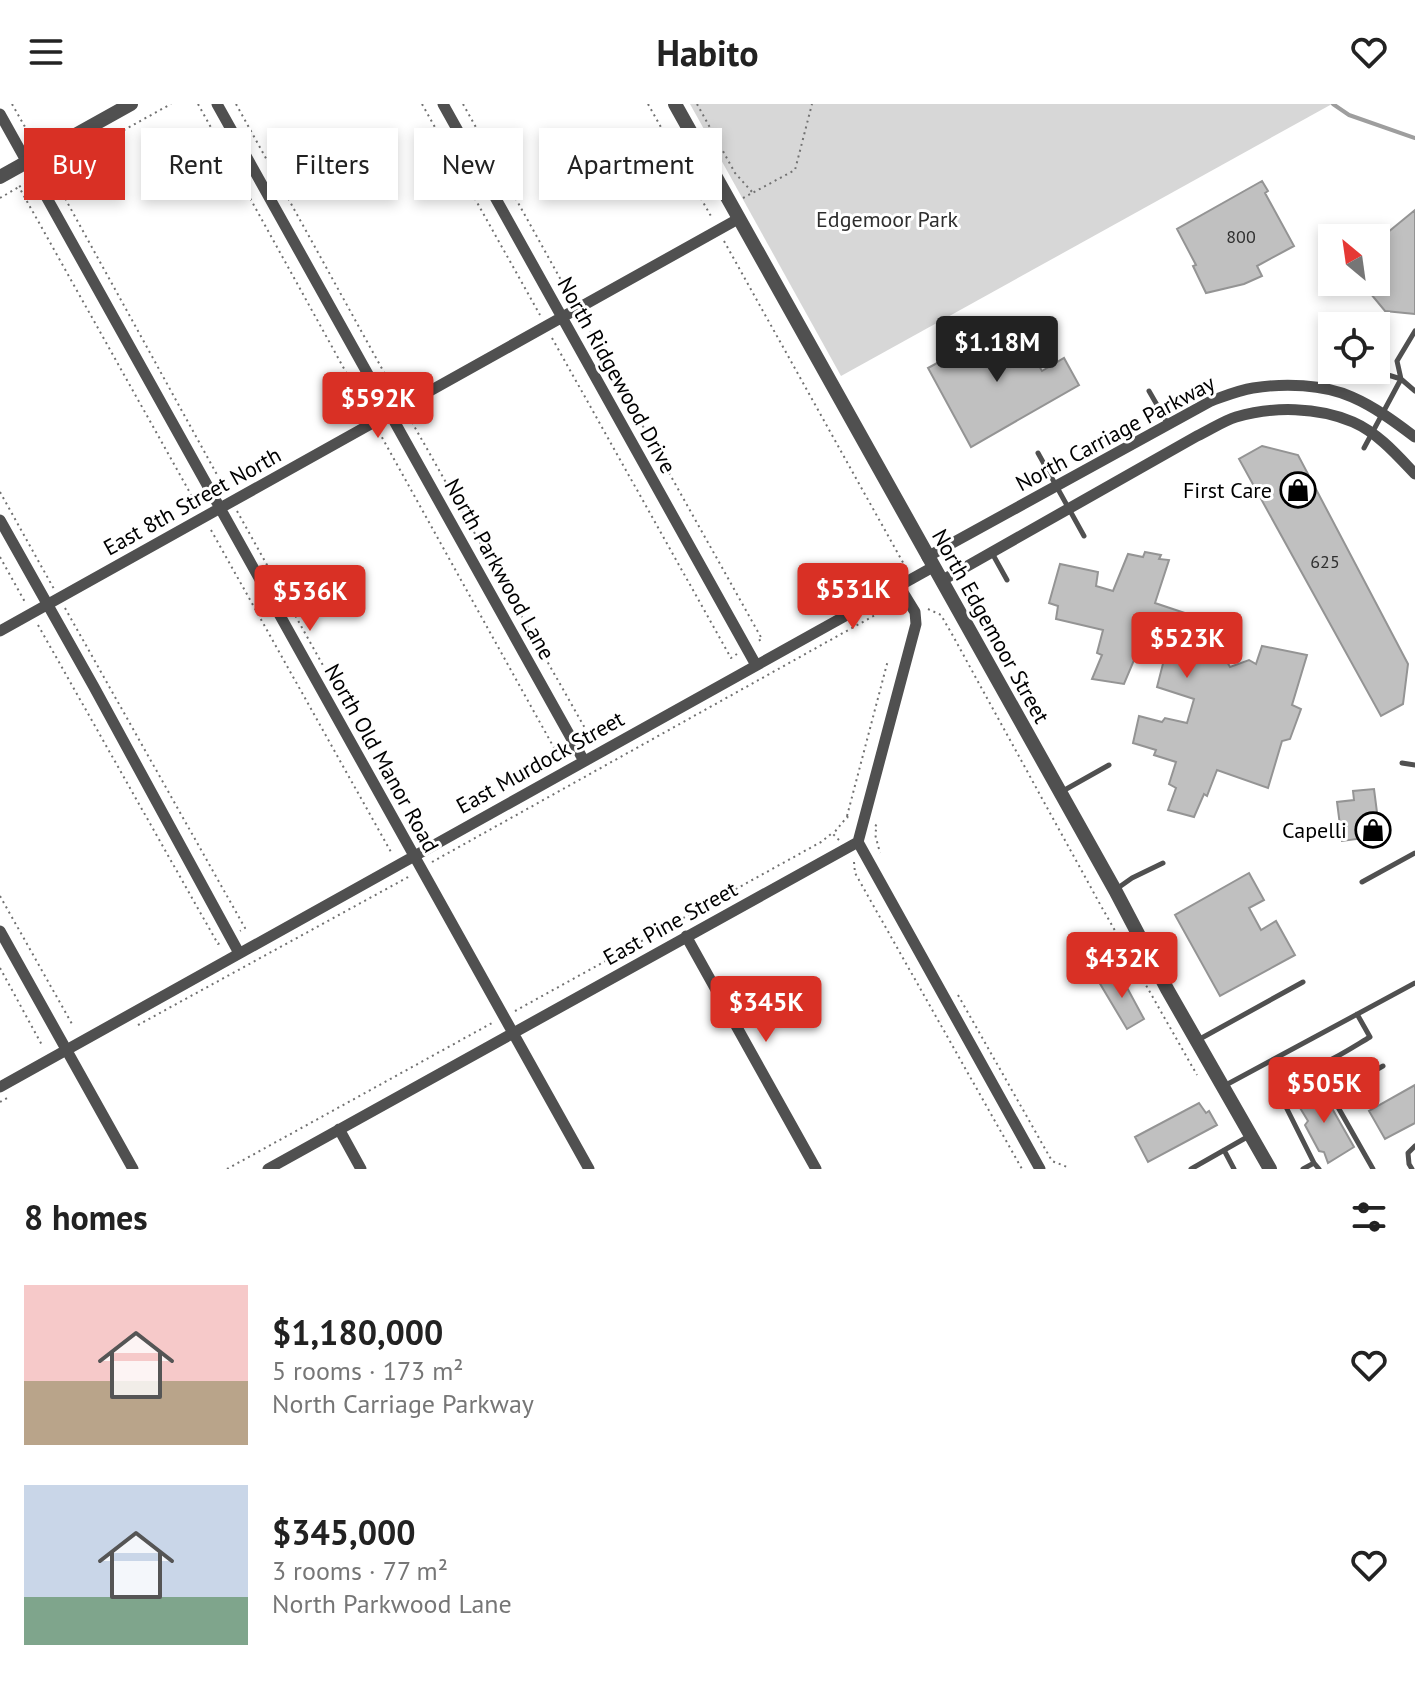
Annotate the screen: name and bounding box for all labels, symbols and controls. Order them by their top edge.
text: Habito [657,29,759,76]
icon: menu [24,30,68,74]
icon: heart [1347,30,1391,74]
chip: Buy [24,128,125,200]
chip: Rent [141,128,251,200]
chip: Filters [267,128,398,200]
chip: New [414,128,523,200]
chip: Apartment [539,128,722,200]
park label: Edgemoor Park [816,205,958,233]
north arrow [1318,224,1390,296]
map controls [1318,224,1390,384]
house number: 800 [1226,225,1256,248]
street label: North Ridgewood Drive [551,272,683,478]
button: locate [1318,312,1390,384]
pin: $1.18M [932,316,1062,384]
text: $1.18M [954,325,1040,358]
street label: North Carriage Parkway [1011,368,1220,497]
pin: $592K [322,372,434,440]
text: $592K [340,381,416,414]
street label: East 8th Street North [98,441,286,561]
shop icon: First Care [1279,471,1317,509]
street label: North Parkwood Lane [439,474,561,664]
place label: First Care [1183,476,1272,504]
street label: North Edgemoor Street [926,524,1056,728]
house number: 625 [1310,550,1340,573]
pin: $531K [797,563,909,631]
pin: $536K [254,565,366,633]
text: $531K [815,572,891,605]
text: $536K [272,574,348,607]
pin: $523K [1131,612,1243,680]
text: $523K [1149,621,1225,654]
street label: North Old Manor Road [319,659,445,857]
street label: East Murdock Street [451,704,629,820]
shop icon: Capelli [1354,811,1392,849]
place label: Capelli [1282,816,1347,844]
street label: East Pine Street [598,874,742,971]
pin: $432K [1066,932,1178,1000]
text: $432K [1084,941,1160,974]
pin: $345K [710,976,822,1044]
text: $345K [728,985,804,1018]
pin: $505K [1268,1057,1380,1125]
text: $505K [1286,1066,1362,1099]
text: 8 homes [24,1195,148,1239]
icon: filters [1347,1195,1391,1239]
text: $1,180,000 [272,1310,443,1354]
icon: home [88,1317,184,1413]
icon: heart [1347,1343,1391,1387]
text: 5 rooms · 173 m² [272,1354,464,1387]
text: North Carriage Parkway [272,1387,534,1420]
text: $345,000 [272,1510,416,1554]
icon: home [88,1517,184,1613]
icon: heart [1347,1543,1391,1587]
text: 3 rooms · 77 m² [272,1554,448,1587]
text: North Parkwood Lane [272,1587,512,1620]

